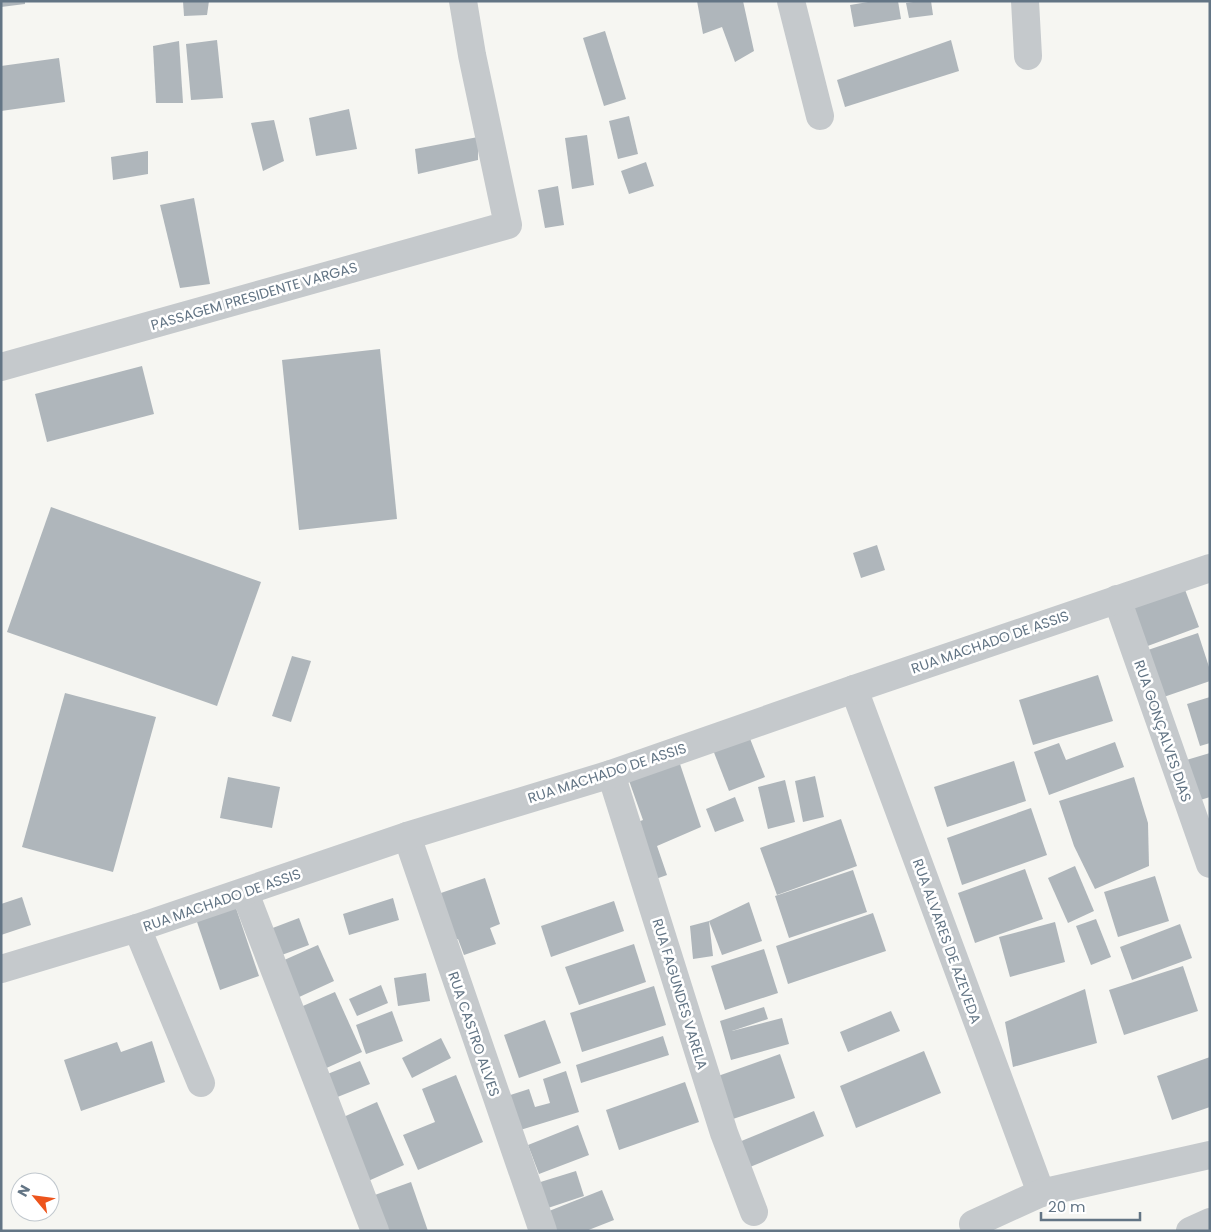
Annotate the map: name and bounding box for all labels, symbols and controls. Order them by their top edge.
street label: PASSAGEM PRESIDENTE VARGAS [148,257,360,335]
street label: RUA MACHADO DE ASSIS [908,606,1072,678]
street label: RUA GONÇALVES DIAS [1129,657,1197,805]
street label: RUA MACHADO DE ASSIS [525,738,689,808]
street label: RUA ALVARES DE AZEVEDA [908,856,986,1026]
street label: RUA MACHADO DE ASSIS [140,864,304,936]
street label: RUA FAGUNDES VARELA [647,916,713,1072]
street label: RUA CASTRO ALVES [443,969,505,1099]
north arrow [10,1172,60,1222]
text: N [12,1181,35,1200]
scale bar [1041,1190,1140,1222]
text: 20 m [1048,1196,1086,1217]

